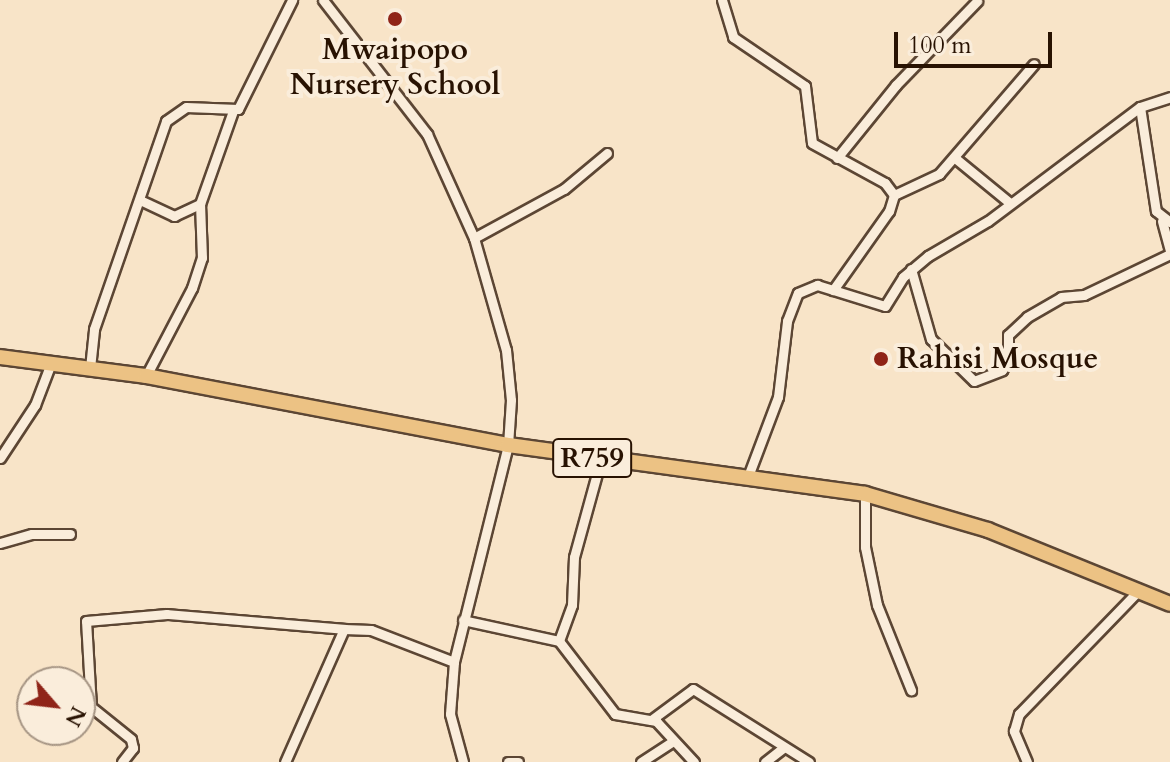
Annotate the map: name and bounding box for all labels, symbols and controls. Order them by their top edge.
marker: Mwaipopo Nursery School [386,10,404,28]
scale bar [898,16,1056,66]
text: 100 m [908,29,972,62]
place label: Mwaipopo Nursery School [290,32,500,102]
place label: Rahisi Mosque [897,341,1098,377]
marker: Rahisi Mosque [872,350,890,368]
road number: R759 [552,434,632,482]
north arrow [16,666,96,746]
text: N [58,701,93,732]

